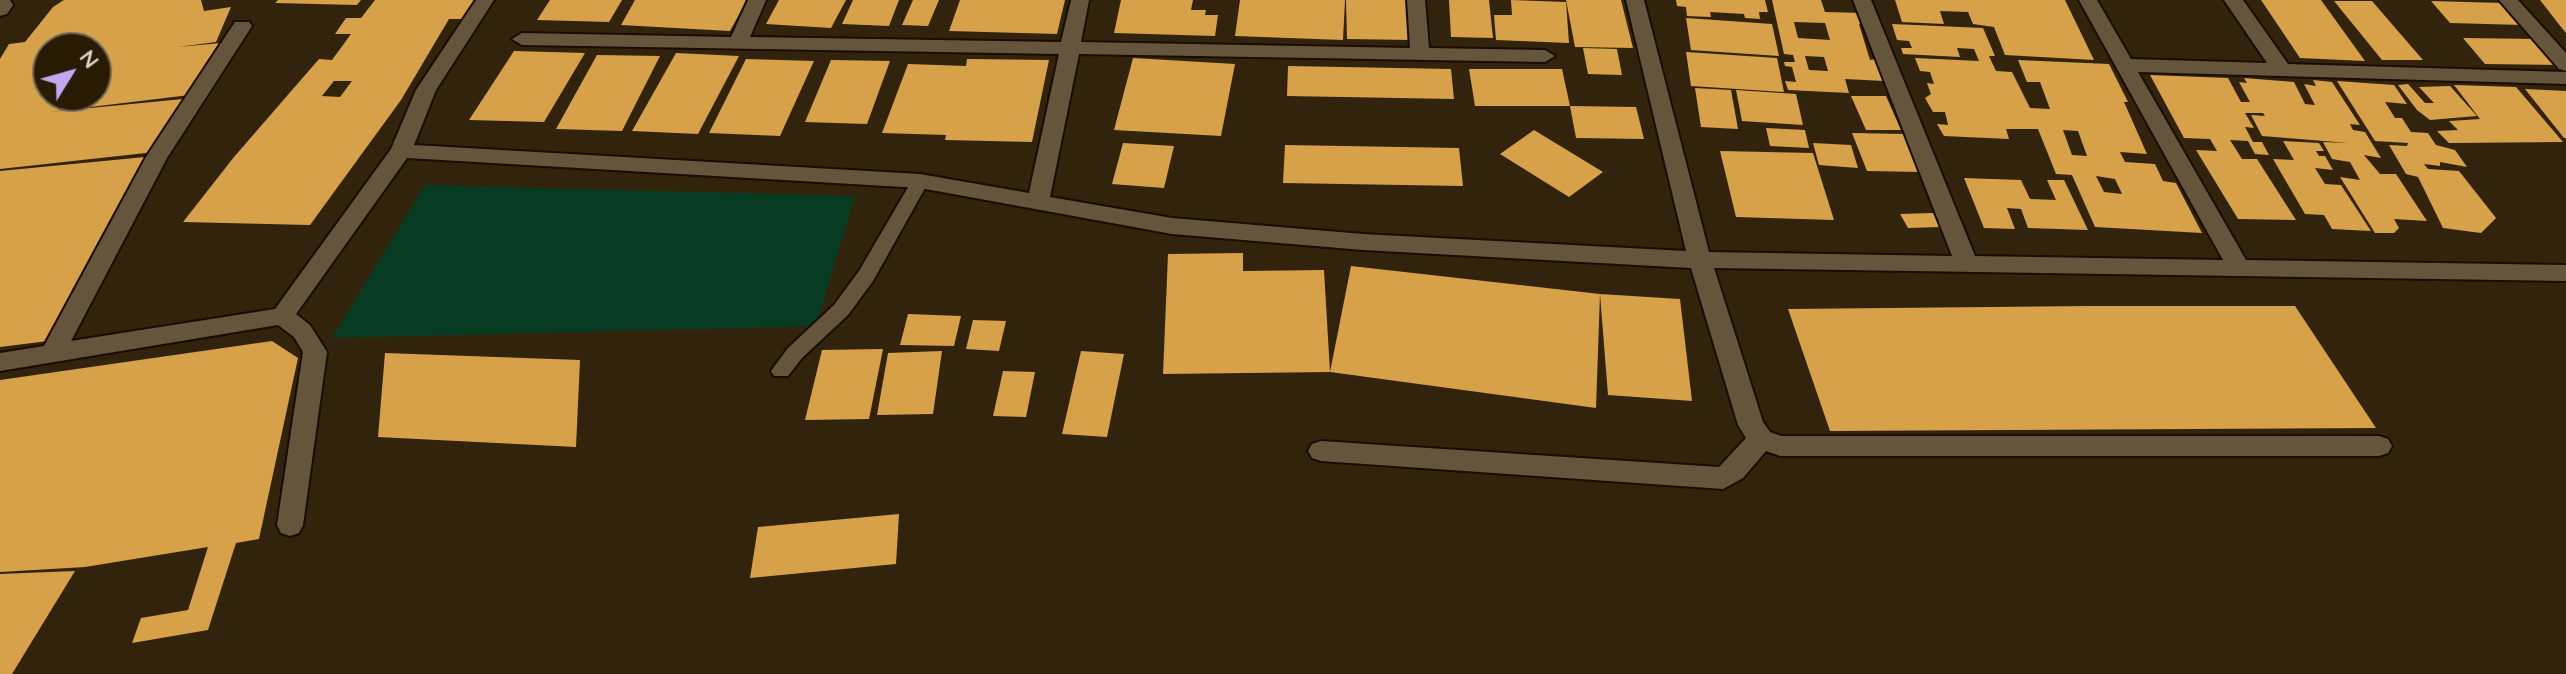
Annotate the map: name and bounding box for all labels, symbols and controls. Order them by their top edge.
north arrow [32,32,112,112]
text: N [74,44,106,74]

